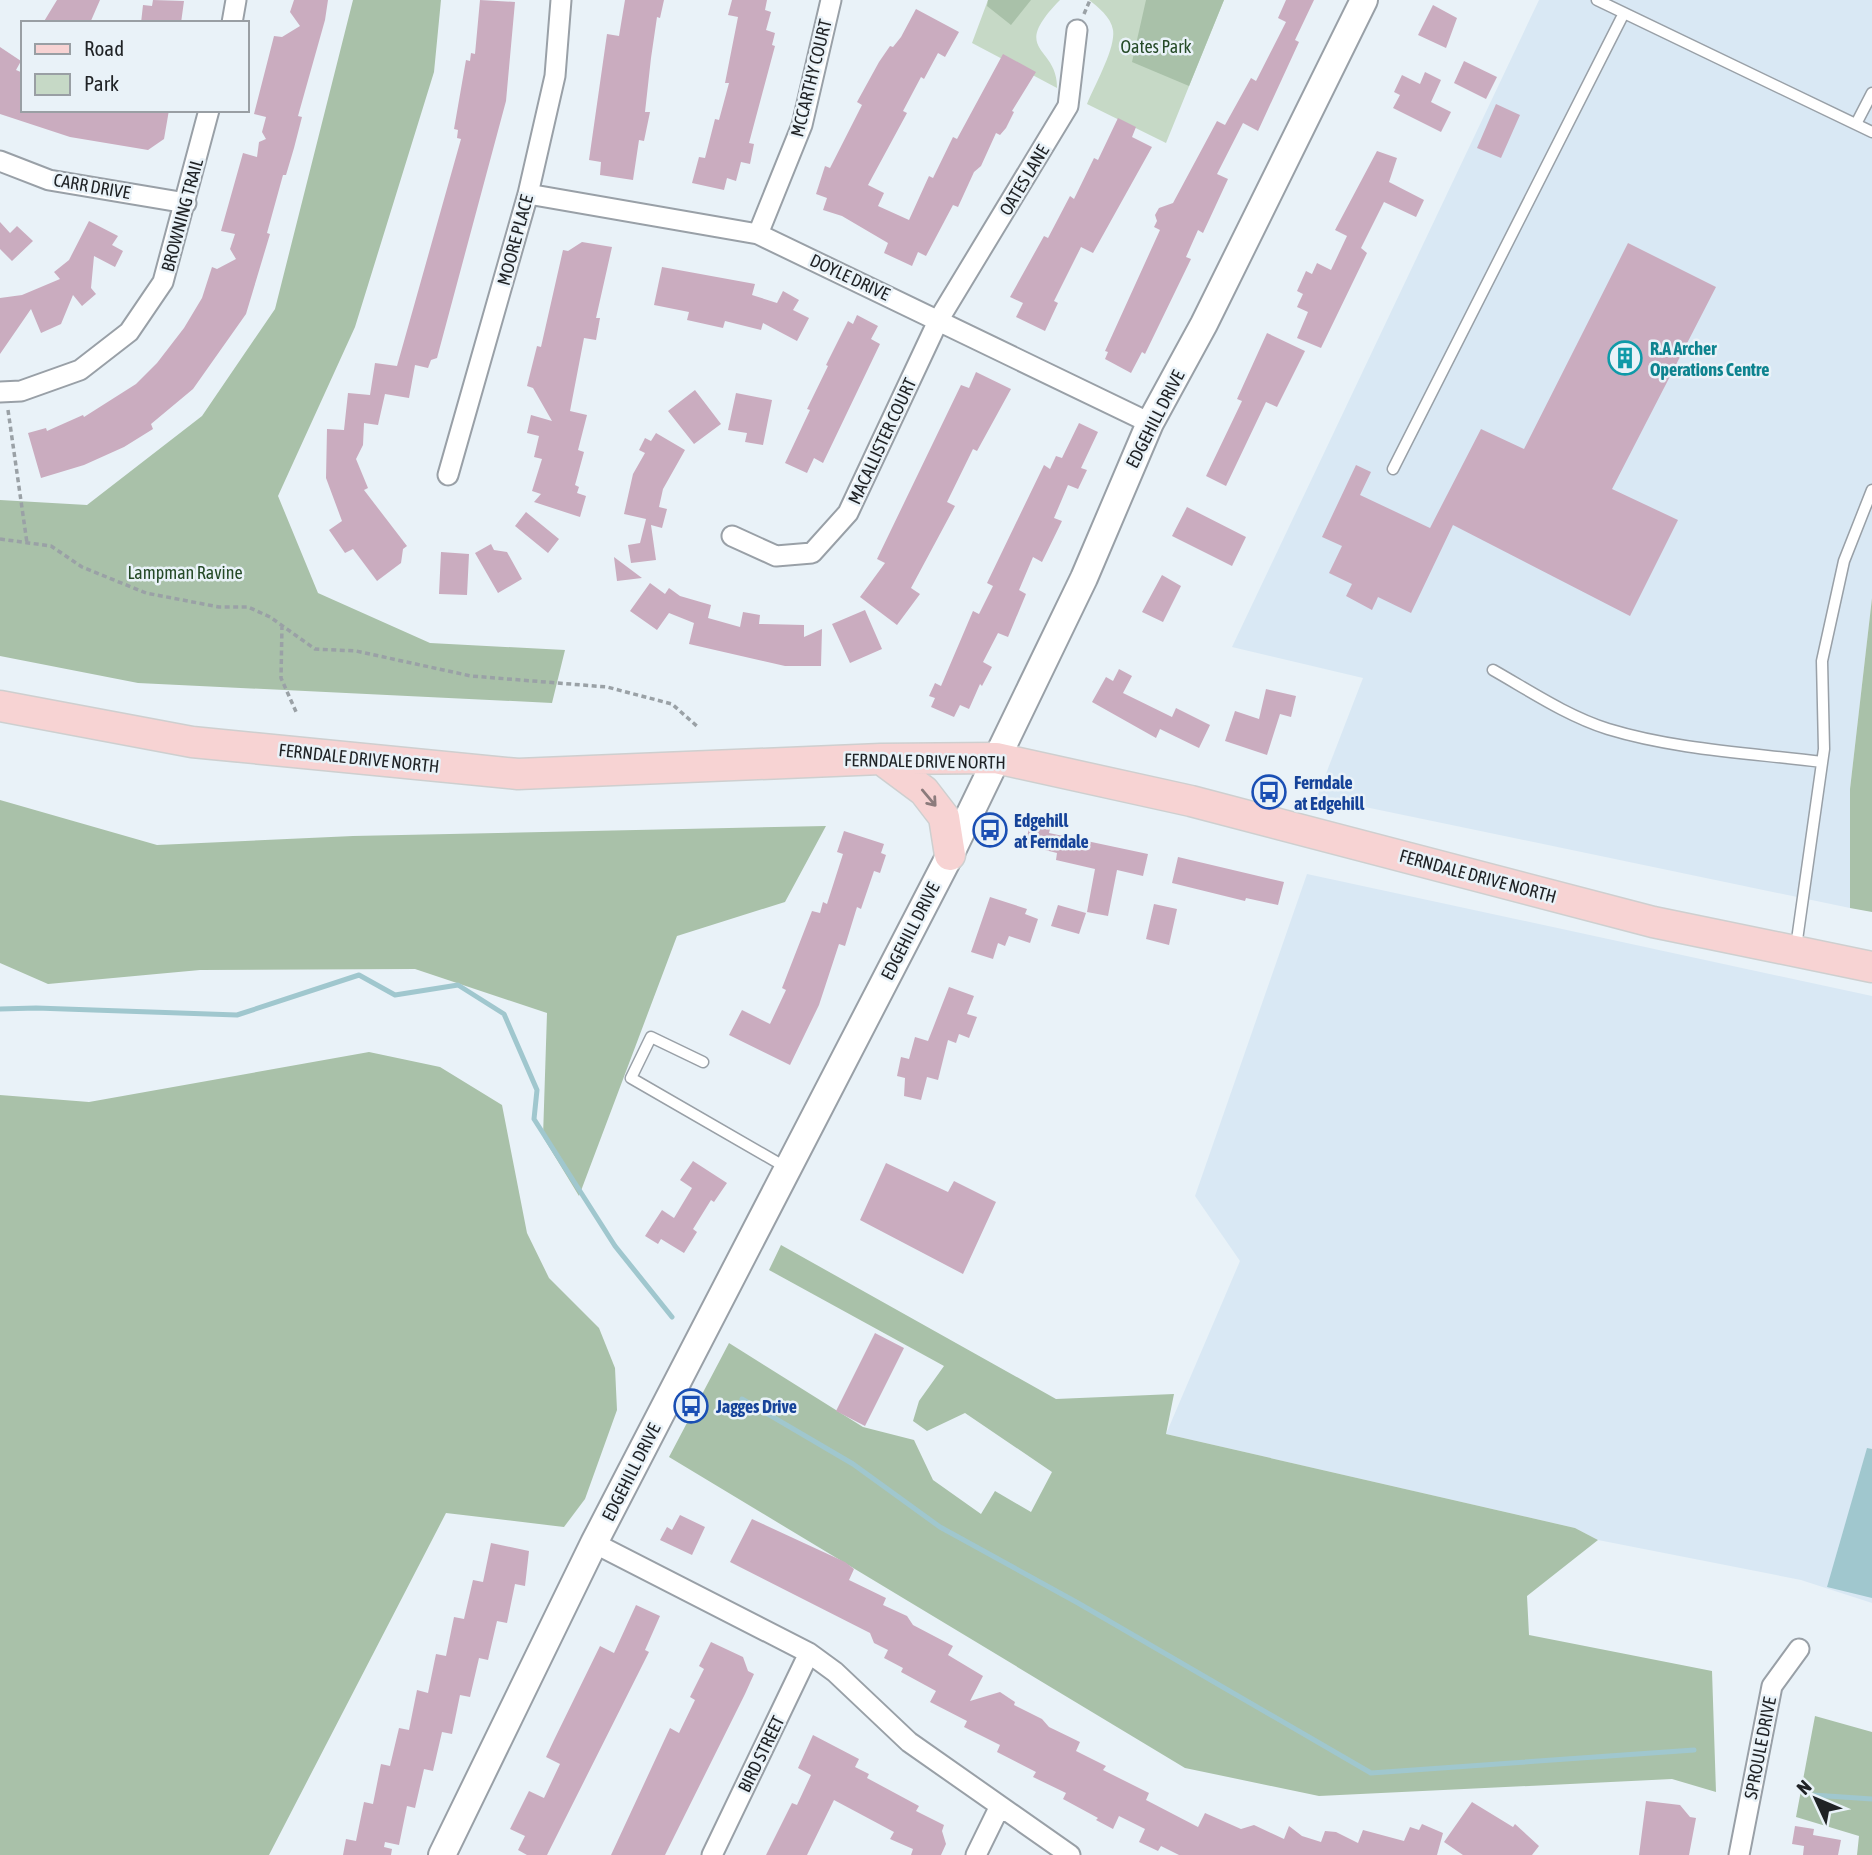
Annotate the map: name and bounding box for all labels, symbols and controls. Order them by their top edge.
street label: MCCARTHY COURT [786,17,836,139]
legend [21,21,248,112]
text: Road [84,36,124,60]
park label: Oates Park [1121,36,1192,57]
text: Park [84,71,119,95]
street label: OATES LANE [995,141,1053,219]
street label: BROWNING TRAIL [157,156,207,274]
street label: CARR DRIVE [52,169,132,203]
street label: MOORE PLACE [493,192,537,287]
street label: DOYLE DRIVE [807,249,893,305]
place label: R.A Archer Operations Centre [1650,338,1770,380]
building icon: R.A Archer Operations Centre [1606,339,1644,377]
street label: EDGEHILL DRIVE [1121,366,1189,471]
street label: MACALLISTER COURT [844,375,920,507]
park label: Lampman Ravine [127,562,243,583]
street label: FERNDALE DRIVE NORTH [278,739,440,777]
street label: FERNDALE DRIVE NORTH [844,749,1006,773]
place label: Ferndale at Edgehill [1294,772,1364,814]
bus stop icon: Ferndale at Edgehill [1250,773,1288,811]
one-way arrow [921,789,937,807]
place label: Edgehill at Ferndale [1014,810,1089,852]
bus stop icon: Edgehill at Ferndale [971,811,1009,849]
street label: FERNDALE DRIVE NORTH [1397,845,1559,907]
street label: EDGEHILL DRIVE [876,878,944,983]
bus stop icon: Jagges Drive [672,1387,710,1425]
place label: Jagges Drive [715,1396,797,1417]
street label: EDGEHILL DRIVE [597,1419,665,1524]
street label: SPROULE DRIVE [1740,1695,1780,1801]
street label: BIRD STREET [734,1712,789,1796]
north arrow [1781,1764,1851,1834]
text: N [1792,1776,1816,1799]

